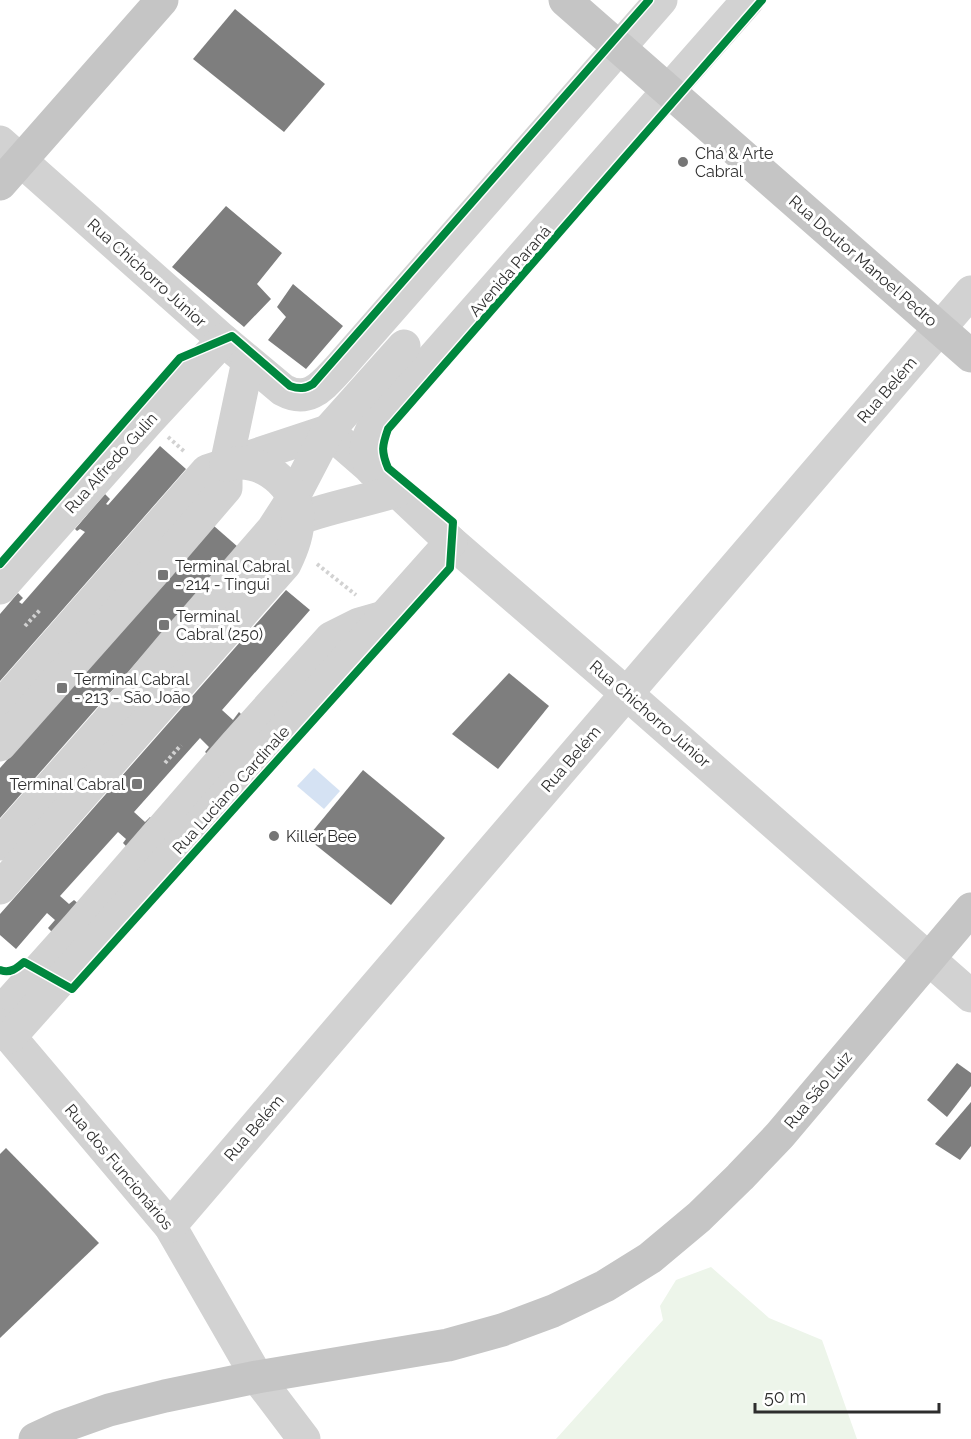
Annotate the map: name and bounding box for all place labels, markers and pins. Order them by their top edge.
place label: Chá & Arte Cabral [695,144,773,181]
marker: Chá & Arte Cabral [676,155,690,169]
place label: Terminal Cabral - 214 - Tingui [175,557,291,594]
marker: Terminal Cabral - 214 - Tingui [156,568,170,582]
place label: Terminal Cabral (250) [176,607,263,644]
marker: Terminal Cabral (250) [157,618,171,632]
place label: Terminal Cabral - 213 - São João [74,670,190,707]
marker: Terminal Cabral - 213 - São João [55,681,69,695]
place label: Terminal Cabral [10,775,126,794]
marker: Terminal Cabral [130,777,144,791]
place label: Killer Bee [286,827,357,846]
marker: Killer Bee [267,829,281,843]

